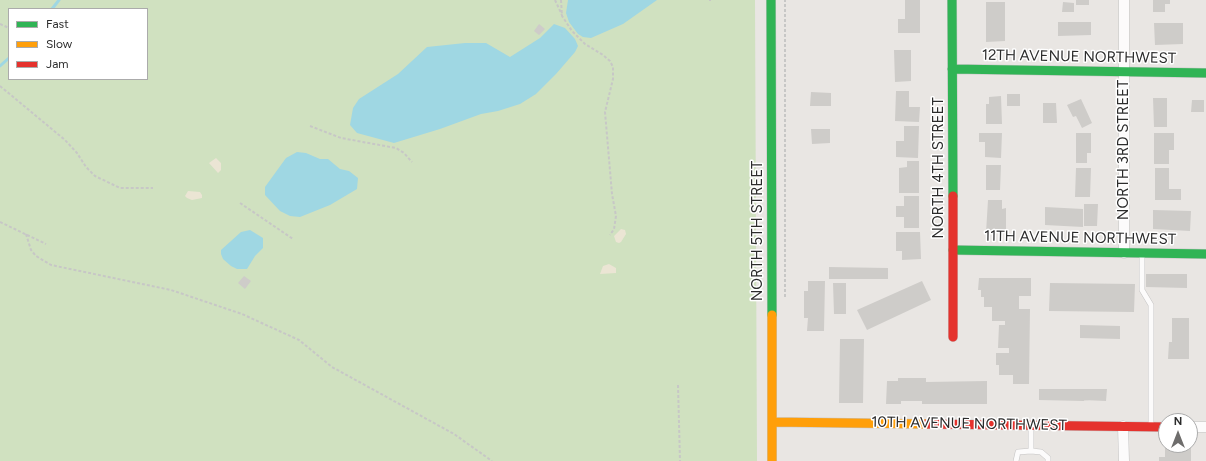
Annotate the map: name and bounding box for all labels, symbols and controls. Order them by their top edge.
legend [8,8,148,80]
text: Fast [46,17,69,31]
text: Slow [46,37,72,51]
street label: 12TH AVENUE NORTHWEST [982,46,1176,68]
text: Jam [46,57,69,71]
street label: NORTH 3RD STREET [1115,80,1133,220]
street label: NORTH 4TH STREET [930,97,948,239]
street label: NORTH 5TH STREET [749,161,767,301]
street label: 11TH AVENUE NORTHWEST [984,227,1176,249]
street label: 10TH AVENUE NORTHWEST [871,413,1067,435]
north arrow [1158,413,1198,453]
text: N [1174,415,1182,428]

